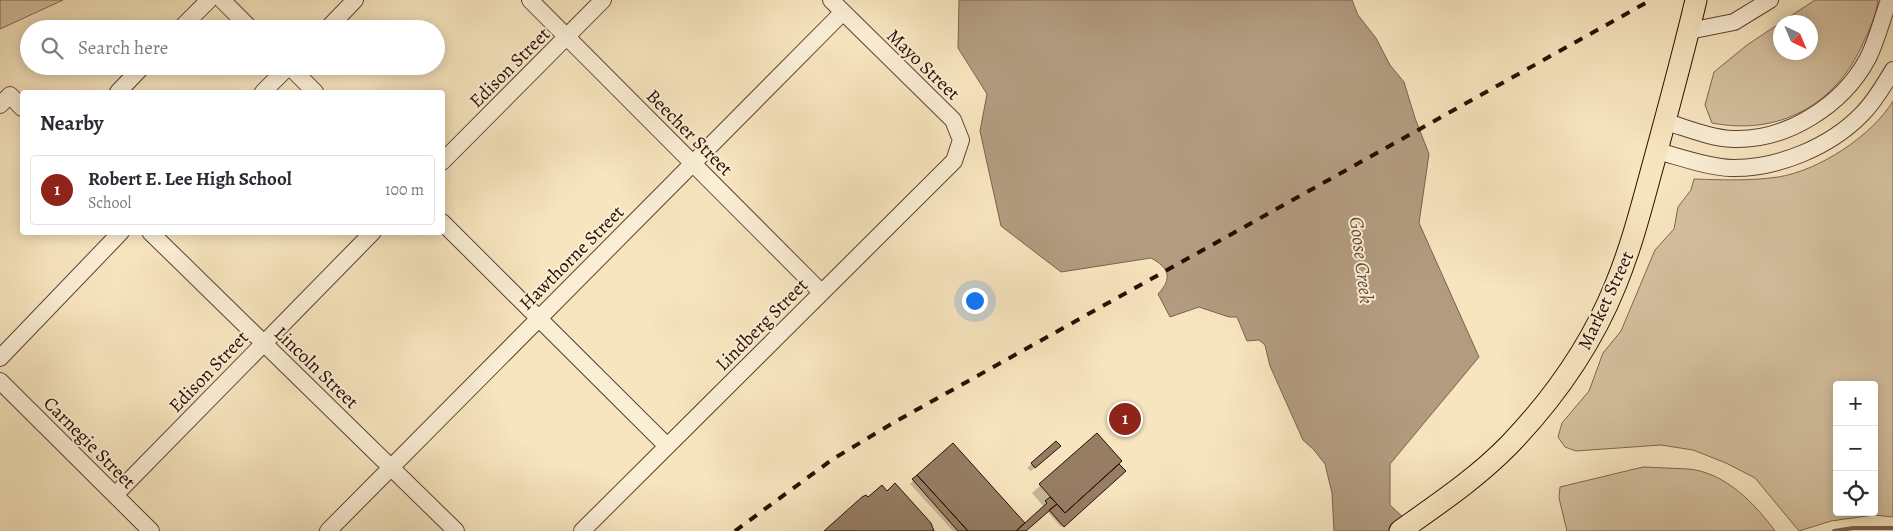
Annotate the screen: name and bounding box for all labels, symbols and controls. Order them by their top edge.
north arrow [1773,15,1818,60]
search box [20,20,445,75]
street label: Edison Street [464,22,556,114]
street label: Mayo Street [881,23,966,106]
icon: search [38,34,66,62]
text: Search here [78,35,168,61]
street label: Beecher Street [640,84,738,182]
text: Nearby [40,109,103,137]
text: Robert E. Lee High School [88,166,292,192]
text: 1 [54,179,60,201]
text: 100 m [385,179,424,201]
text: School [88,192,131,214]
street label: Hawthorne Street [514,200,630,316]
water label: Goose Creek [1343,215,1380,305]
street label: Market Street [1572,247,1640,354]
street label: Lindberg Street [710,273,814,377]
your location [962,288,988,314]
street label: Lincoln Street [268,321,364,415]
street label: Edison Street [163,325,254,418]
map controls [1833,381,1878,516]
button: + [1833,381,1878,426]
street label: Carnegie Street [37,391,141,495]
pin: 1 [1109,400,1141,438]
button: − [1833,426,1878,471]
button: locate [1833,471,1878,516]

